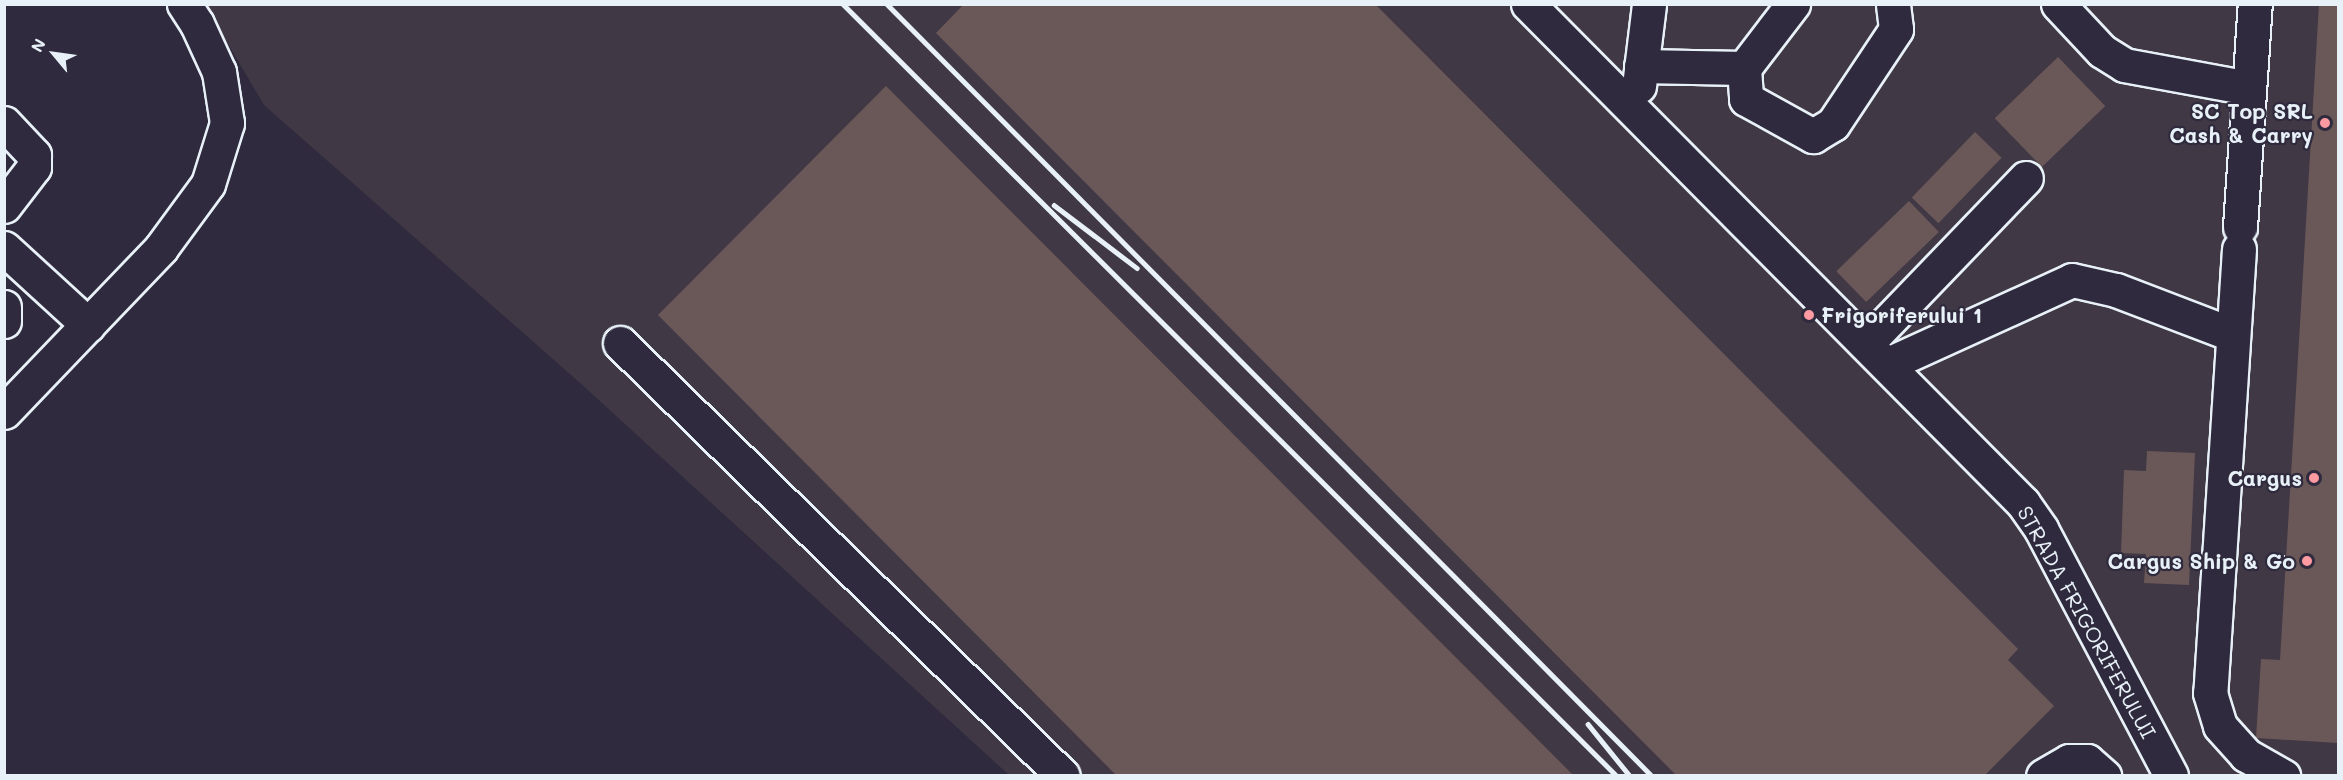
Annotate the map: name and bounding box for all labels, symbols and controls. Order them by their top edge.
north arrow [24,24,84,84]
text: N [26,35,50,55]
place label: SC Top SRL Cash & Carry [2169,98,2313,148]
marker: SC Top SRL Cash & Carry [2318,116,2332,130]
place label: Frigoriferului 1 [1821,302,1982,328]
marker: Frigoriferului 1 [1802,308,1816,322]
place label: Cargus [2227,465,2302,491]
marker: Cargus [2307,471,2321,485]
street label: STRADA FRIGORIFERULUI [2012,501,2162,743]
place label: Cargus Ship & Go [2107,548,2295,574]
marker: Cargus Ship & Go [2300,554,2314,568]

